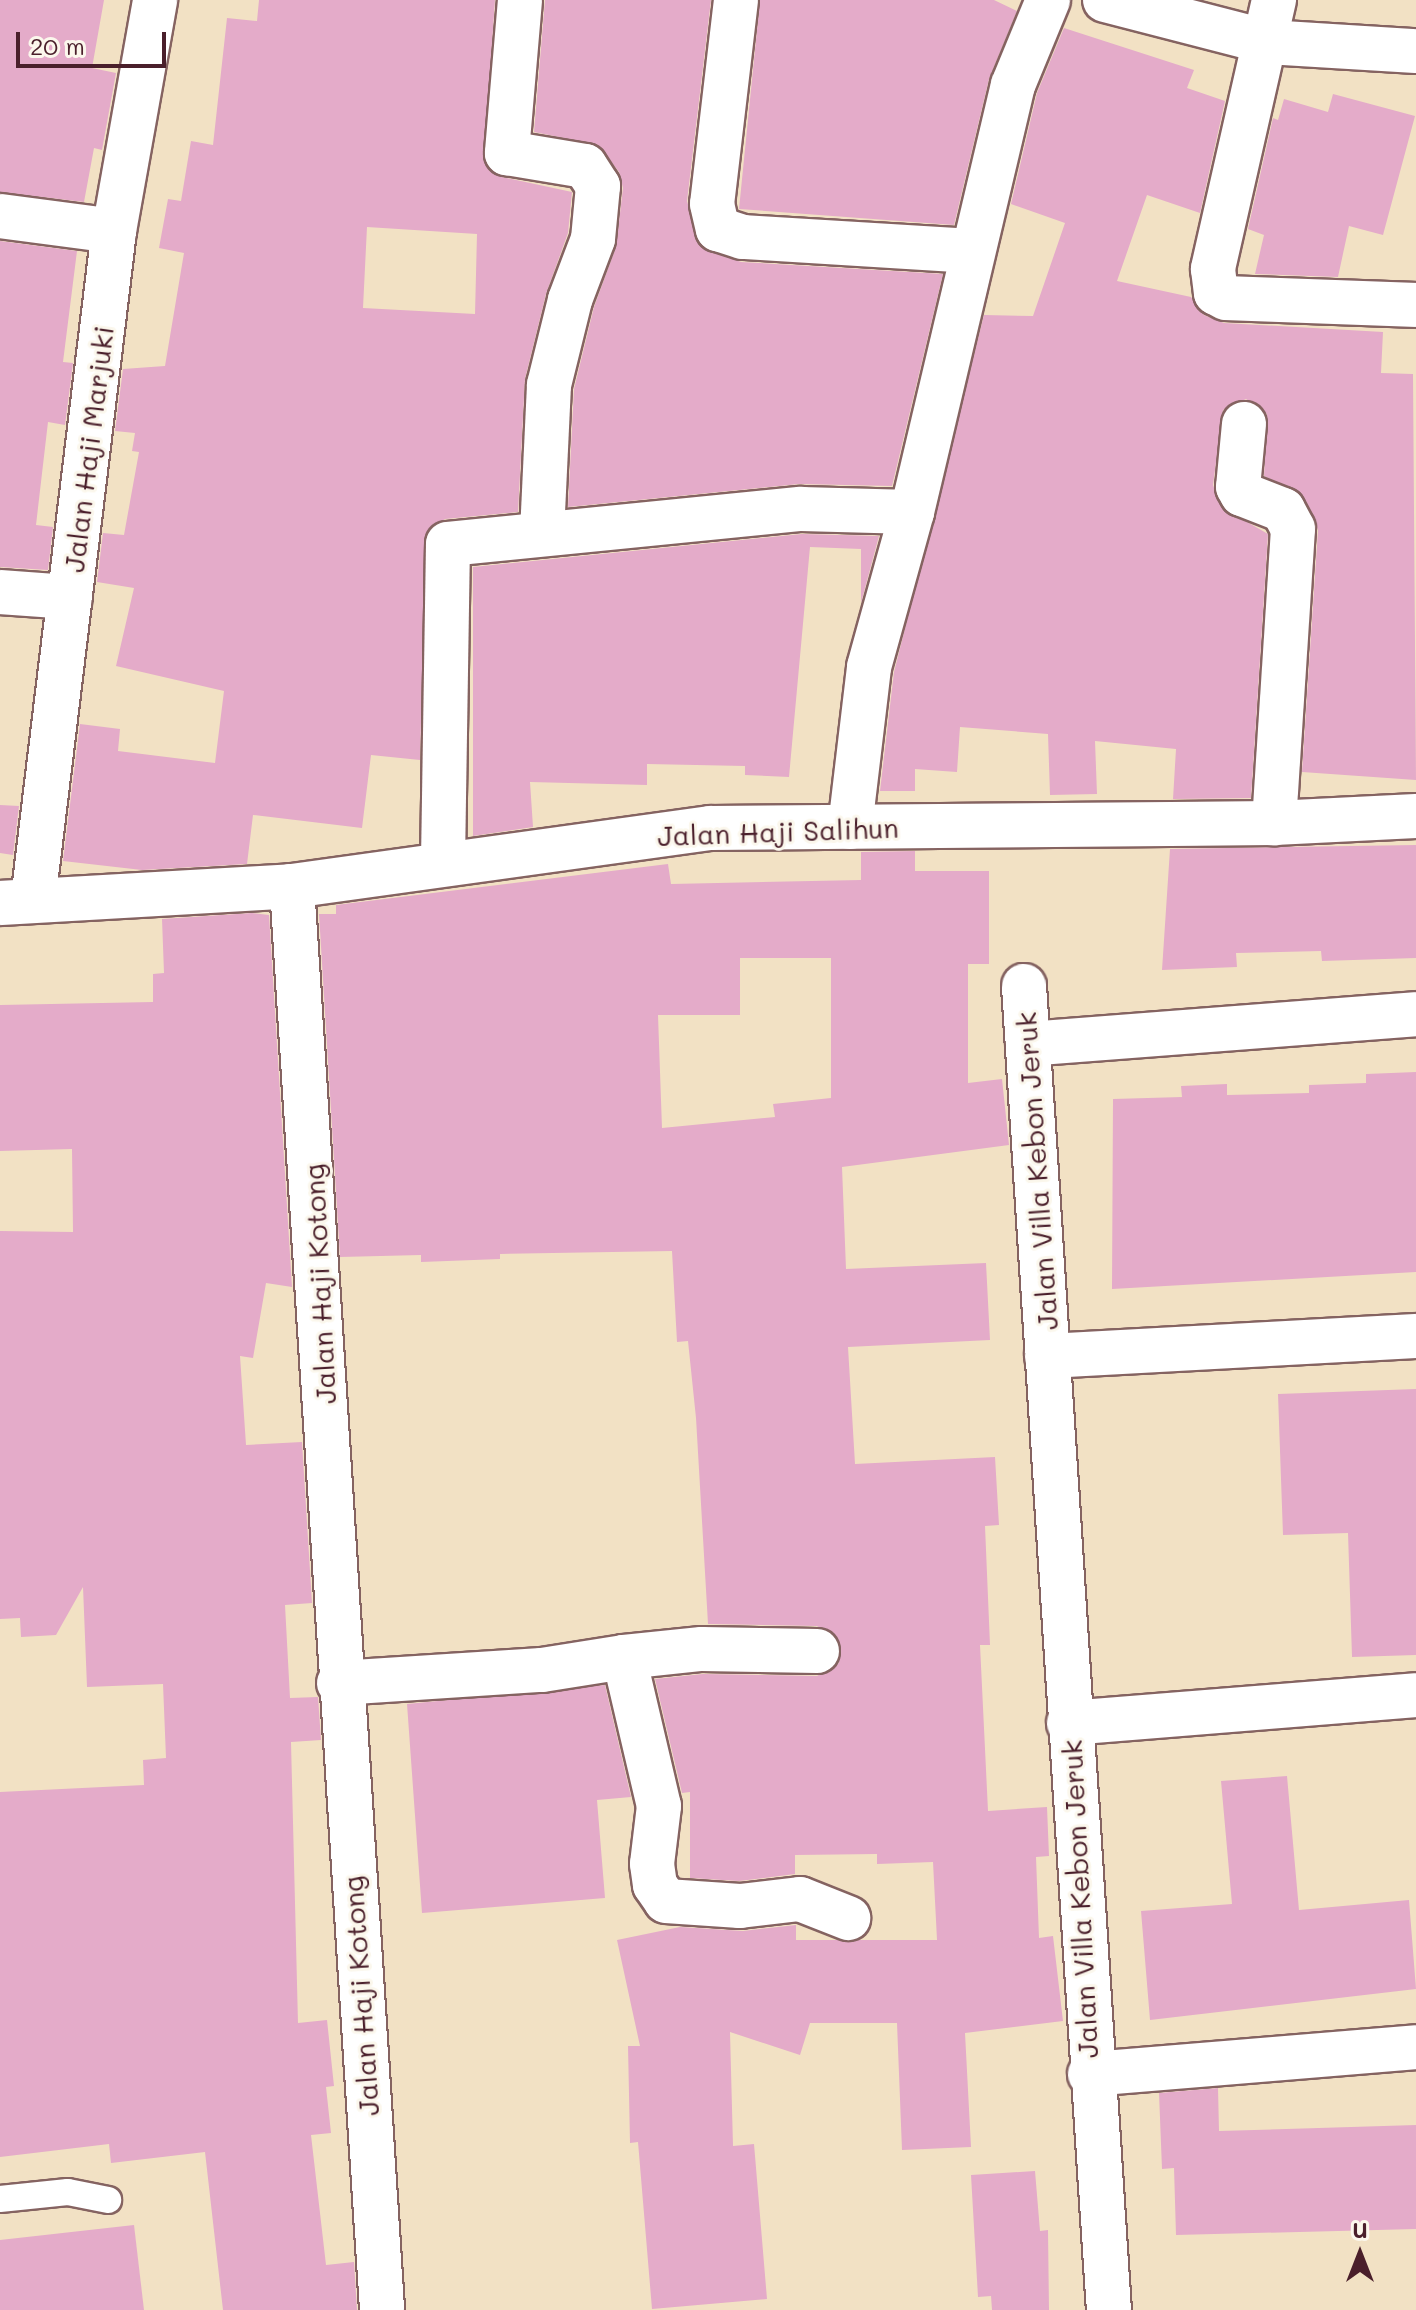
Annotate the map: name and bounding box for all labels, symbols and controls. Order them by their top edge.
scale bar [20,16,170,66]
text: 20 m [30,30,85,61]
street label: Jalan Haji Marjuki [56,324,120,574]
street label: Jalan Haji Salihun [657,810,899,852]
street label: Jalan Villa Kebon Jeruk [1008,1011,1064,1331]
street label: Jalan Haji Kotong [296,1163,342,1405]
street label: Jalan Villa Kebon Jeruk [1054,1739,1104,2059]
street label: Jalan Haji Kotong [335,1875,385,2117]
north arrow [1320,2214,1400,2294]
text: U [1352,2215,1368,2244]

